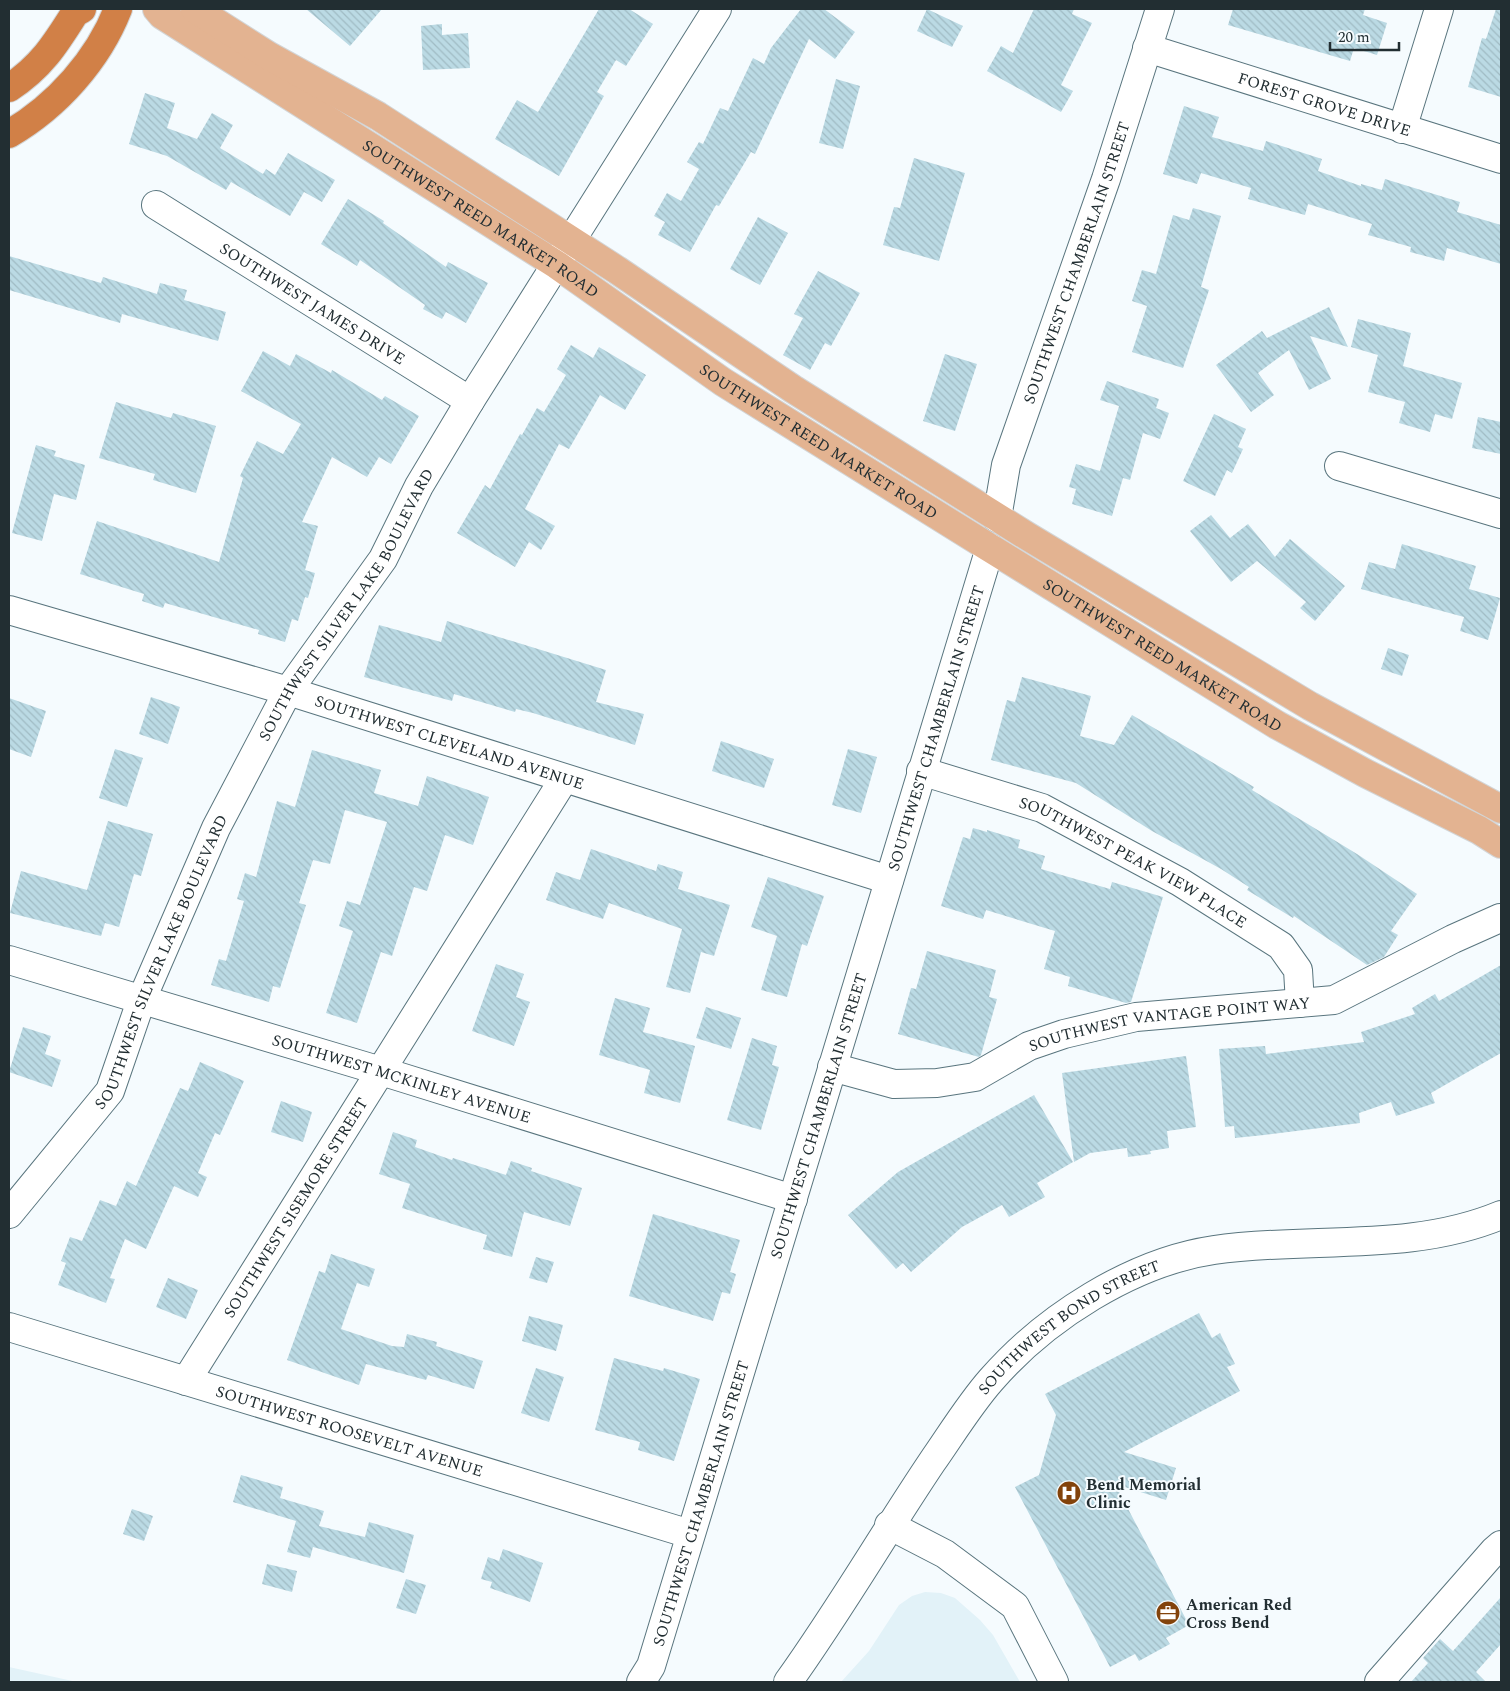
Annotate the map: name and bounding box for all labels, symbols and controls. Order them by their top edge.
scale bar [1330,20,1399,52]
text: 20 m [1338,26,1370,49]
street label: FOREST GROVE DRIVE [1235,66,1414,143]
street label: SOUTHWEST CHAMBERLAIN STREET [1017,118,1137,407]
street label: SOUTHWEST REED MARKET ROAD [357,134,604,304]
street label: SOUTHWEST JAMES DRIVE [215,237,410,371]
street label: SOUTHWEST REED MARKET ROAD [694,358,942,526]
street label: SOUTHWEST SILVER LAKE BOULEVARD [253,464,440,745]
street label: SOUTHWEST REED MARKET ROAD [1038,572,1287,739]
street label: SOUTHWEST CHAMBERLAIN STREET [882,582,991,874]
street label: SOUTHWEST CLEVELAND AVENUE [312,689,587,796]
street label: SOUTHWEST PEAK VIEW PLACE [1016,791,1251,935]
street label: SOUTHWEST SILVER LAKE BOULEVARD [89,810,234,1115]
street label: SOUTHWEST CHAMBERLAIN STREET [764,970,874,1262]
street label: SOUTHWEST VANTAGE POINT WAY [1026,991,1311,1058]
street label: SOUTHWEST MCKINLEY AVENUE [269,1028,534,1130]
street label: SOUTHWEST SISEMORE STREET [218,1093,374,1323]
street label: SOUTHWEST BOND STREET [972,1254,1163,1400]
street label: SOUTHWEST CHAMBERLAIN STREET [647,1358,756,1649]
street label: SOUTHWEST ROOSEVELT AVENUE [213,1380,486,1483]
place label: Bend Memorial Clinic [1086,1473,1201,1515]
hospital icon: Bend Memorial Clinic [1056,1480,1082,1506]
place label: American Red Cross Bend [1186,1593,1292,1635]
office icon: American Red Cross Bend [1155,1600,1181,1626]

